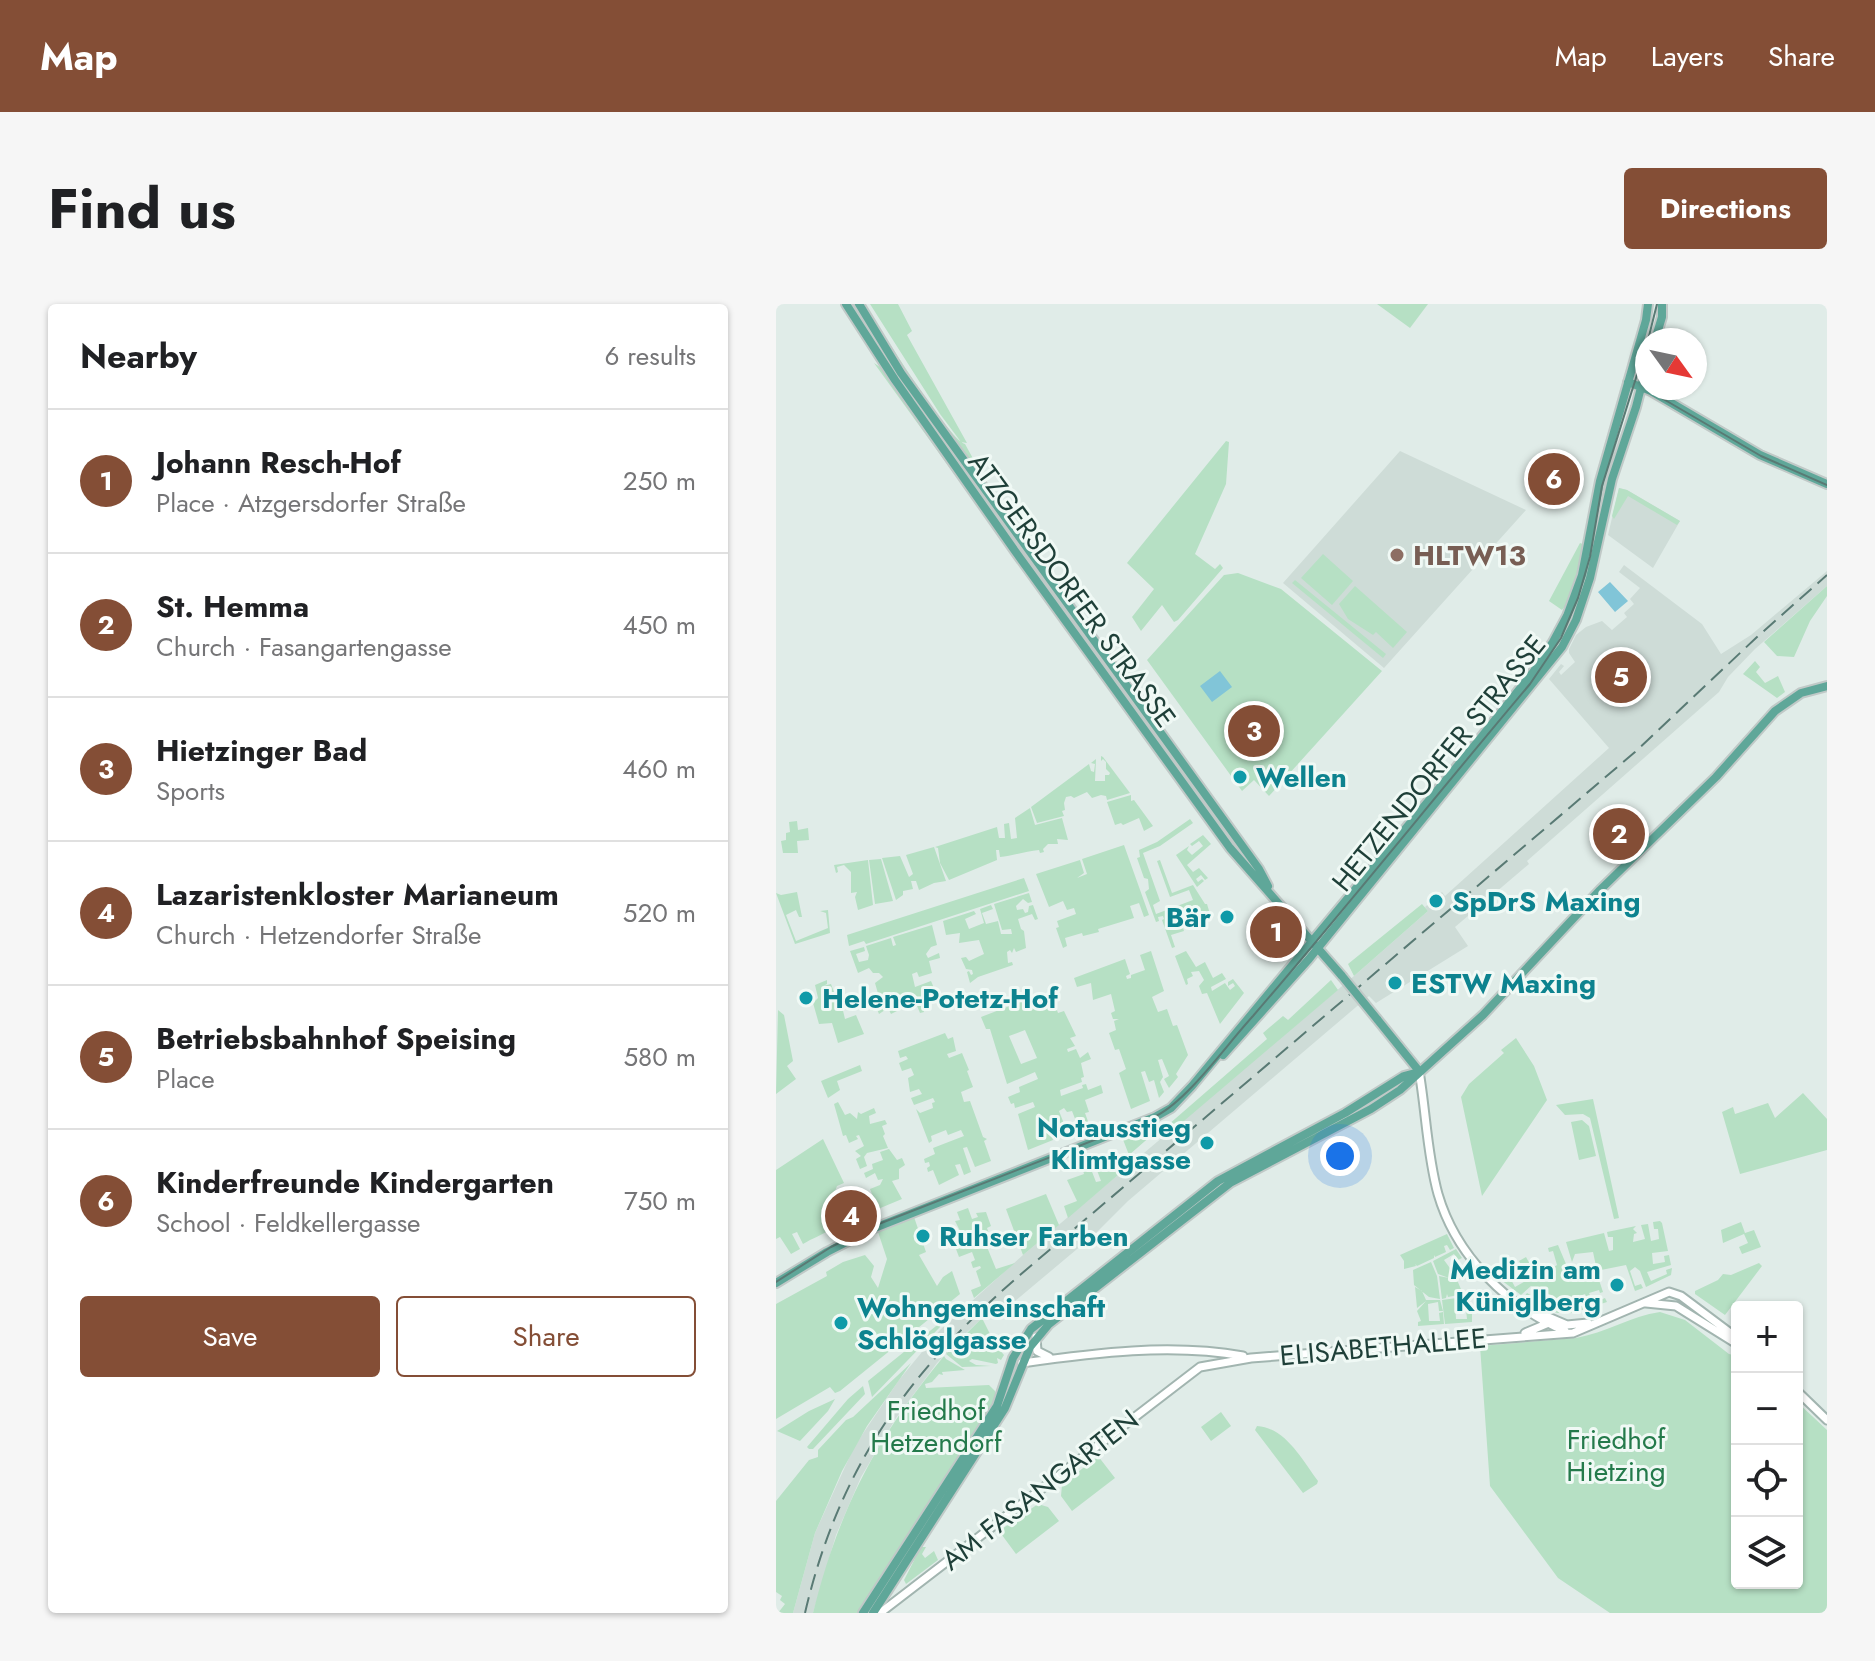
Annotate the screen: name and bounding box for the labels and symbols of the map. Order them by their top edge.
north arrow [1635,328,1707,400]
street label: ATZGERSDORFER STRASSE [958,444,1186,736]
pin: 6 [1528,449,1580,509]
place label: HLTW13 [1413,535,1526,576]
marker: HLTW13 [1388,546,1406,564]
street label: HETZENDORFER STRASSE [1322,626,1556,900]
pin: 5 [1595,647,1647,707]
pin: 3 [1228,701,1280,761]
place label: Wellen [1256,757,1347,798]
marker: Wellen [1231,768,1249,786]
pin: 2 [1593,804,1645,864]
place label: SpDrS Maxing [1452,881,1641,922]
marker: SpDrS Maxing [1427,892,1445,910]
place label: Bär [1166,897,1211,938]
pin: 1 [1250,902,1302,962]
marker: Bär [1218,908,1236,926]
place label: ESTW Maxing [1411,963,1596,1004]
marker: ESTW Maxing [1386,974,1404,992]
place label: Helene-Potetz-Hof [822,978,1059,1019]
marker: Helene-Potetz-Hof [797,989,815,1007]
place label: Notausstieg Klimtgasse [1037,1107,1191,1180]
marker: Notausstieg Klimtgasse [1198,1134,1216,1152]
your location [1320,1136,1360,1176]
pin: 4 [825,1186,877,1246]
place label: Ruhser Farben [939,1216,1129,1257]
marker: Ruhser Farben [914,1227,932,1245]
place label: Medizin am Küniglberg [1450,1249,1601,1322]
marker: Medizin am Küniglberg [1608,1276,1626,1294]
place label: Wohngemeinschaft Schlöglgasse [857,1287,1105,1360]
marker: Wohngemeinschaft Schlöglgasse [832,1314,850,1332]
street label: ELISABETHALLEE [1278,1318,1488,1376]
park label: Friedhof Hetzendorf [870,1390,1003,1463]
street label: AM FASANGARTEN [933,1400,1147,1580]
park label: Friedhof Hietzing [1566,1419,1666,1492]

